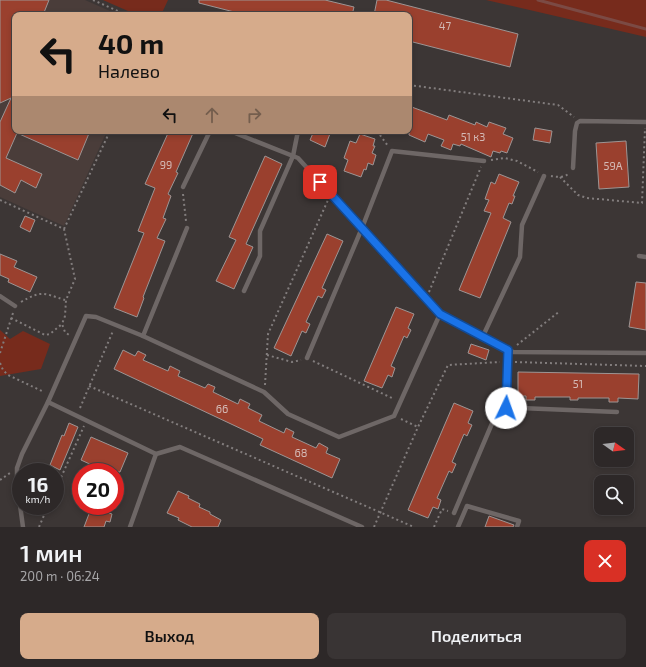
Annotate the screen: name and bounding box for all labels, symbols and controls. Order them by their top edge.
house number: 47 [439,19,452,32]
text: 40 m [98,26,164,60]
icon: left [32,28,84,80]
text: Налево [98,60,160,82]
icon: left [159,104,181,126]
icon: ahead [201,104,223,126]
icon: right [243,104,265,126]
house number: 51 к3 [461,130,485,143]
house number: 99 [160,158,172,171]
house number: 59А [603,159,623,172]
pin [303,165,337,199]
icon: arrive [309,171,331,193]
house number: 51 [573,377,583,390]
position arrow [485,387,527,429]
house number: 66 [216,402,228,415]
north arrow [594,427,634,467]
map controls [594,427,634,515]
house number: 68 [295,446,307,459]
speed limit sign: 20 [72,463,124,515]
text: 16 [28,472,48,496]
button: search [594,475,634,515]
text: km/h [26,493,50,505]
text: 1 мин [20,538,82,567]
button: close [584,540,626,582]
text: 200 m · 06:24 [20,568,100,584]
button: Выход [20,613,319,659]
button: Поделиться [327,613,626,659]

